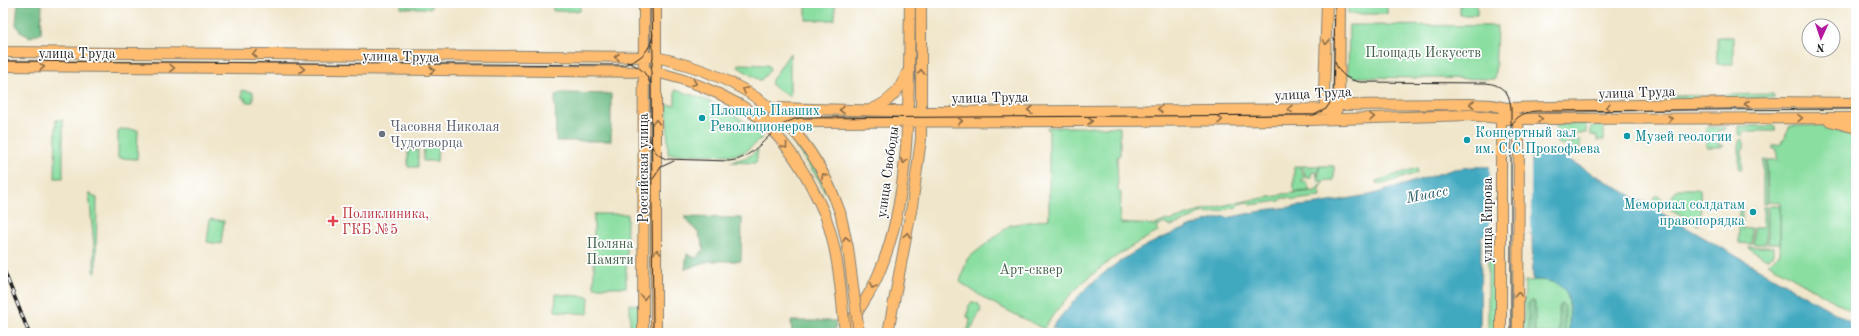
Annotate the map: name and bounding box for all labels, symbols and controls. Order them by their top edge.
north arrow [1801,18,1841,58]
one-way arrow [1321,39,1330,45]
text: N [1815,41,1825,52]
park label: Площадь Искусств [1365,46,1481,60]
street label: улица Труда [38,47,116,61]
street label: улица Труда [362,49,440,65]
one-way arrow [252,50,258,58]
one-way arrow [614,53,620,61]
one-way arrow [39,62,45,71]
one-way arrow [169,64,175,72]
one-way arrow [299,65,305,73]
one-way arrow [429,66,435,74]
one-way arrow [917,69,925,75]
one-way arrow [690,79,697,87]
street label: улица Труда [1274,85,1352,103]
street label: улица Труда [1598,85,1676,101]
one-way arrow [742,87,749,94]
street label: улица Труда [951,90,1029,106]
one-way arrow [1469,100,1475,108]
one-way arrow [1744,100,1750,108]
one-way arrow [1605,103,1611,111]
place label: Площадь Павших Революционеров [710,104,820,134]
one-way arrow [1157,105,1163,113]
one-way arrow [1287,105,1293,113]
one-way arrow [839,106,845,114]
one-way arrow [1027,106,1033,114]
street label: Российская улица [637,113,651,223]
marker: Площадь Павших Революционеров [697,113,707,123]
one-way arrow [1369,113,1375,121]
one-way arrow [1797,114,1803,122]
one-way arrow [1537,115,1543,123]
one-way arrow [1667,115,1673,123]
one-way arrow [1217,116,1223,124]
one-way arrow [957,117,963,125]
one-way arrow [1087,117,1093,125]
one-way arrow [652,119,660,125]
place label: Часовня Николая Чудотворца [390,120,500,150]
street label: улица Свободы [875,125,901,219]
place label: Концертный зал им. С.С.Прокофьева [1475,126,1600,157]
marker: Часовня Николая Чудотворца [377,129,387,139]
place label: Музей геологии [1635,130,1732,144]
marker: Музей геологии [1622,131,1632,141]
marker: Концертный зал им. С.С.Прокофьева [1462,135,1472,145]
one-way arrow [781,142,788,149]
one-way arrow [899,158,908,164]
one-way arrow [822,173,829,180]
street label: улица Кирова [1481,177,1495,263]
water label: Миасс [1404,184,1450,207]
place label: Мемориал солдатам правопорядка [1624,198,1745,228]
place label: Поликлиника, ГКБ №5 [342,207,429,237]
marker: Мемориал солдатам правопорядка [1748,207,1758,217]
marker: Поликлиника, ГКБ №5 [327,215,339,227]
one-way arrow [902,232,911,238]
one-way arrow [842,236,850,242]
park label: Поляна Памяти [586,237,634,267]
one-way arrow [653,249,661,255]
park label: Арт-сквер [999,263,1063,277]
one-way arrow [870,282,877,289]
one-way arrow [1514,291,1522,297]
one-way arrow [640,294,648,300]

